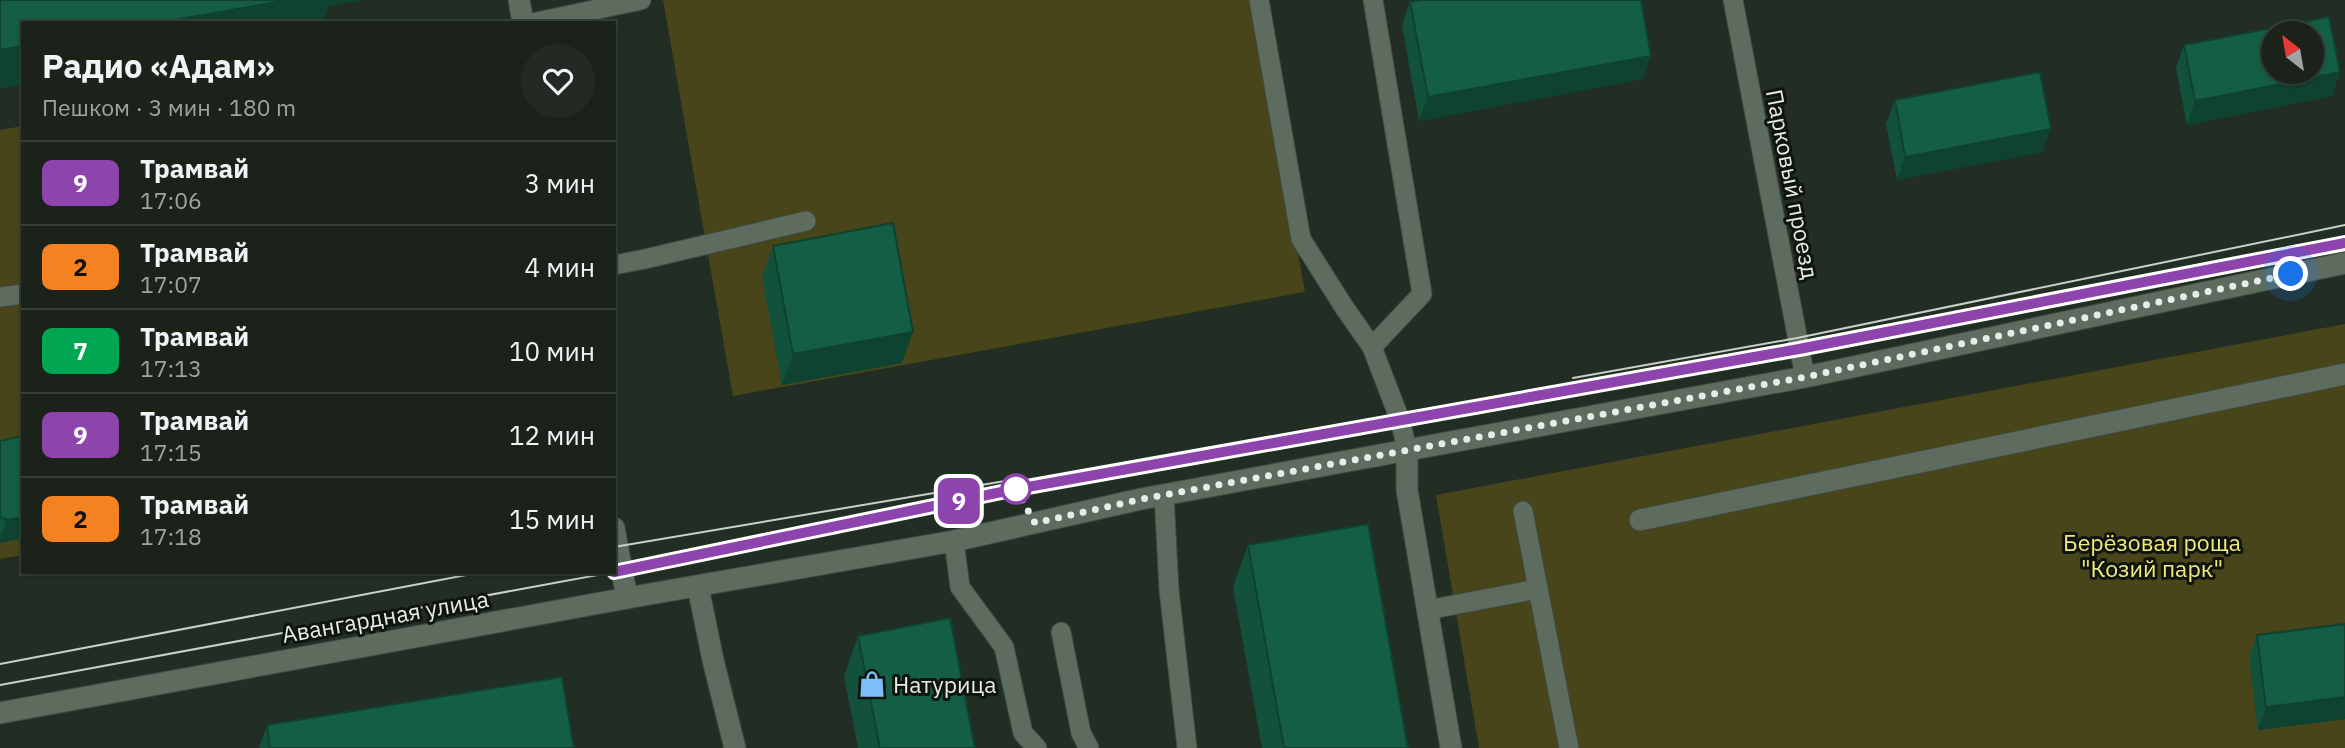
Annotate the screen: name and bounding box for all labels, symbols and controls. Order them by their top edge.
north arrow [2261,21,2324,84]
map controls [2261,21,2324,84]
text: Радио «Адам» [42,44,275,87]
button: heart [521,44,595,118]
street label: Парковый проезд [1760,87,1826,282]
text: Пешком · 3 мин · 180 m [42,92,296,122]
text: Трамвай [140,151,249,185]
text: 3 мин [525,166,595,200]
text: 9 [73,167,88,199]
text: 17:06 [140,185,202,215]
text: Трамвай [140,235,249,269]
text: 4 мин [525,250,595,284]
text: 2 [73,251,88,283]
your location [2273,256,2308,291]
text: 17:07 [140,269,202,299]
text: Трамвай [140,319,249,353]
text: 10 мин [509,334,595,368]
text: 7 [73,335,88,367]
text: 17:13 [140,353,202,383]
text: Трамвай [140,403,249,437]
text: 12 мин [509,418,595,452]
text: 9 [73,419,88,451]
text: 17:15 [140,437,202,467]
unlabelled marker [1001,474,1031,504]
line badge: 9 [936,478,982,524]
text: 9 [952,485,966,517]
text: Трамвай [140,487,249,521]
text: 15 мин [509,502,595,536]
text: 2 [73,503,88,535]
text: 17:18 [140,521,202,551]
park label: Берёзовая роща "Козий парк" [2063,527,2241,583]
street label: Авангардная улица [279,583,491,649]
shop icon: Натурица [857,669,887,699]
place label: Натурица [893,669,997,699]

